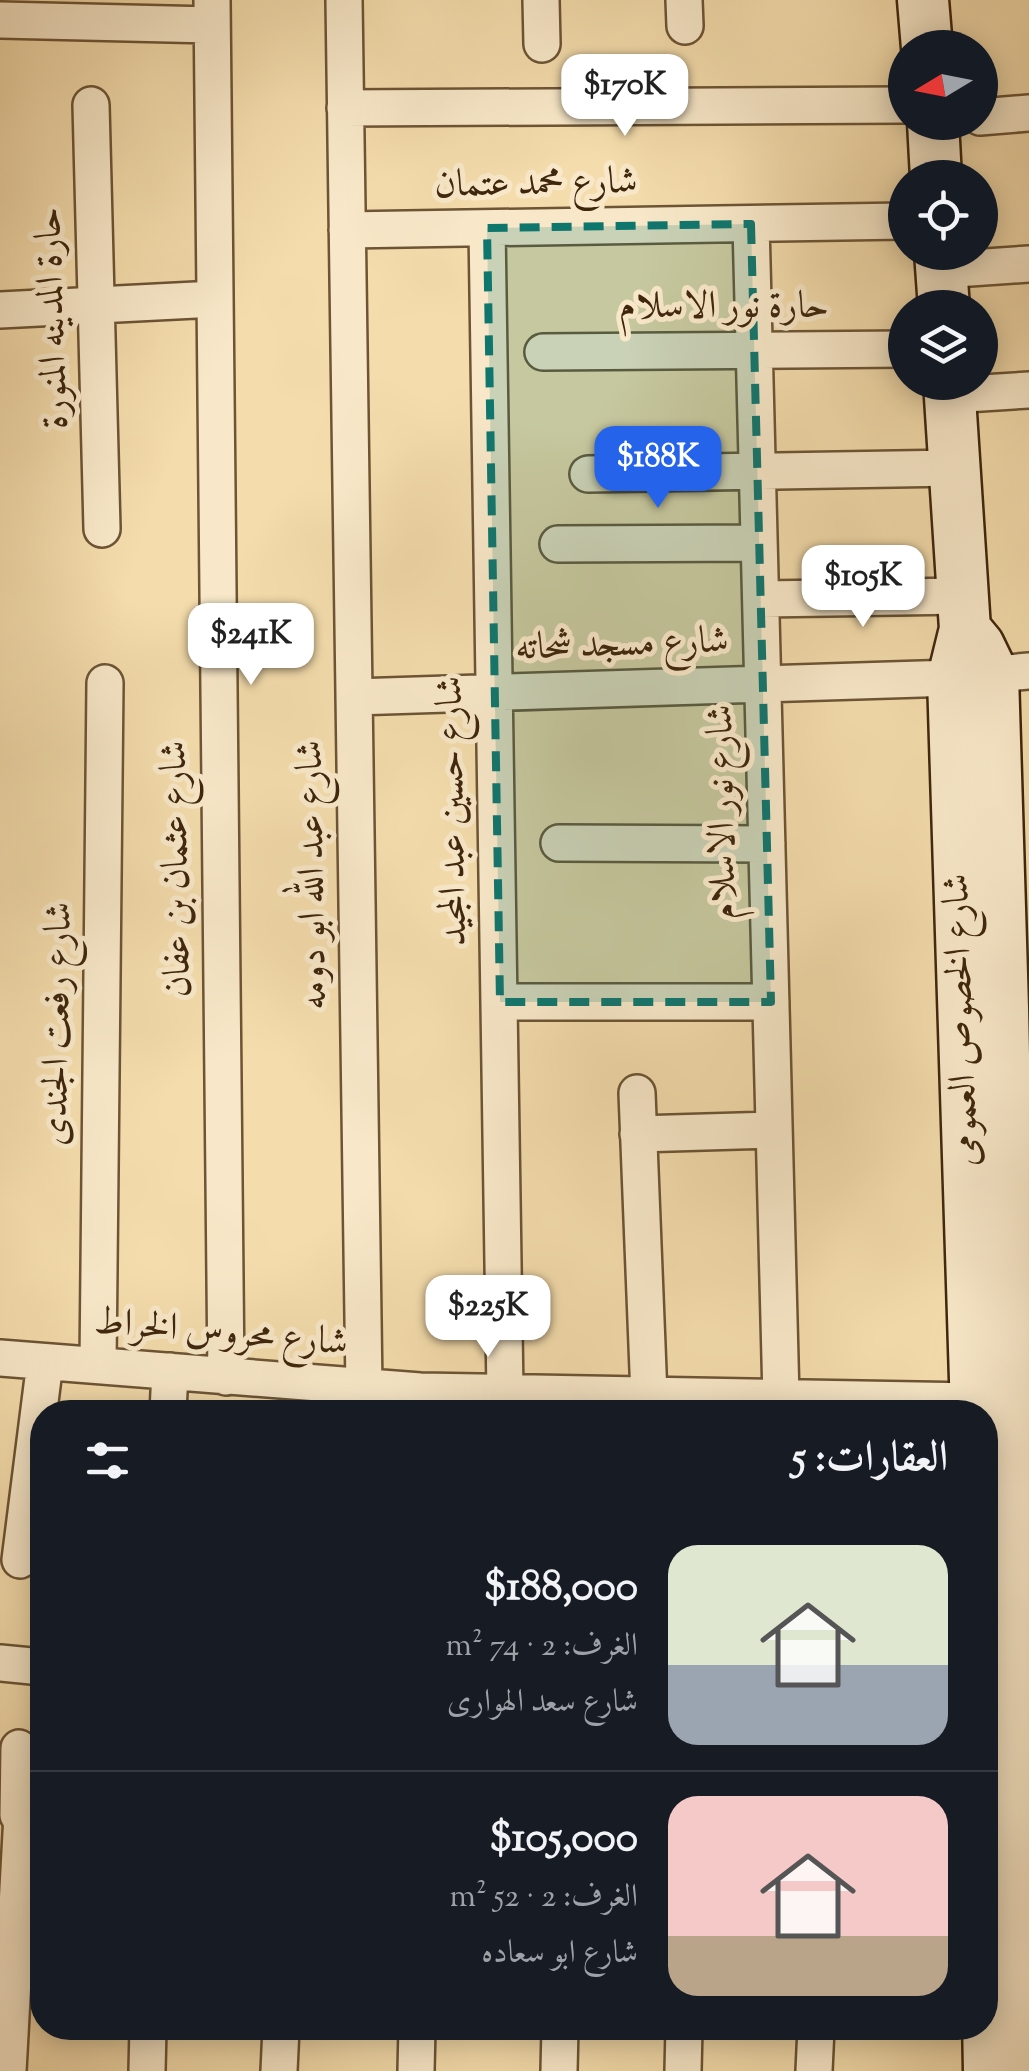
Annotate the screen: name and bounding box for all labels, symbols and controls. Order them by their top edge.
north arrow [888,30,998,140]
map controls [888,30,998,400]
pin: $170K [555,54,695,139]
text: $170K [583,63,667,109]
street label: شارع محمد عتمان [434,156,638,214]
button: locate [888,160,998,270]
street label: حارة المدينه المنورة [23,206,85,430]
street label: حارة نور الاسلام [619,281,829,337]
button: layers [888,290,998,400]
pin: $188K [588,426,728,511]
text: $188K [616,435,700,481]
pin: $105K [793,545,933,630]
text: $105K [824,554,902,600]
pin: $241K [181,603,321,688]
text: $241K [210,612,292,658]
street label: شارع مسجد شحاته [514,615,730,677]
street label: شارع حسين عبد المجيد [425,675,483,947]
street label: شارع نور الاسلام [695,704,755,920]
street label: شارع عثمان بن عفان [149,740,207,998]
street label: شارع عبد الله ابو دومه [279,740,343,1011]
street label: شارع الخصوص العمومى [931,873,995,1167]
street label: شارع رفعت الجندى [30,901,88,1147]
pin: $225K [418,1275,558,1360]
text: $225K [447,1284,529,1330]
street label: شارع محروس الخراط [92,1296,350,1372]
text: العقارات: 5 [792,1430,948,1490]
icon: filters [80,1433,135,1488]
text: $188,000 [484,1559,638,1619]
icon: home [748,1585,868,1705]
text: الغرف: 2 · 74 m² [445,1624,638,1670]
text: شارع سعد الهوارى [447,1680,638,1726]
text: $105,000 [489,1810,638,1870]
icon: home [748,1836,868,1956]
text: الغرف: 2 · 52 m² [449,1875,638,1921]
text: شارع ابو سعاده [481,1931,638,1977]

